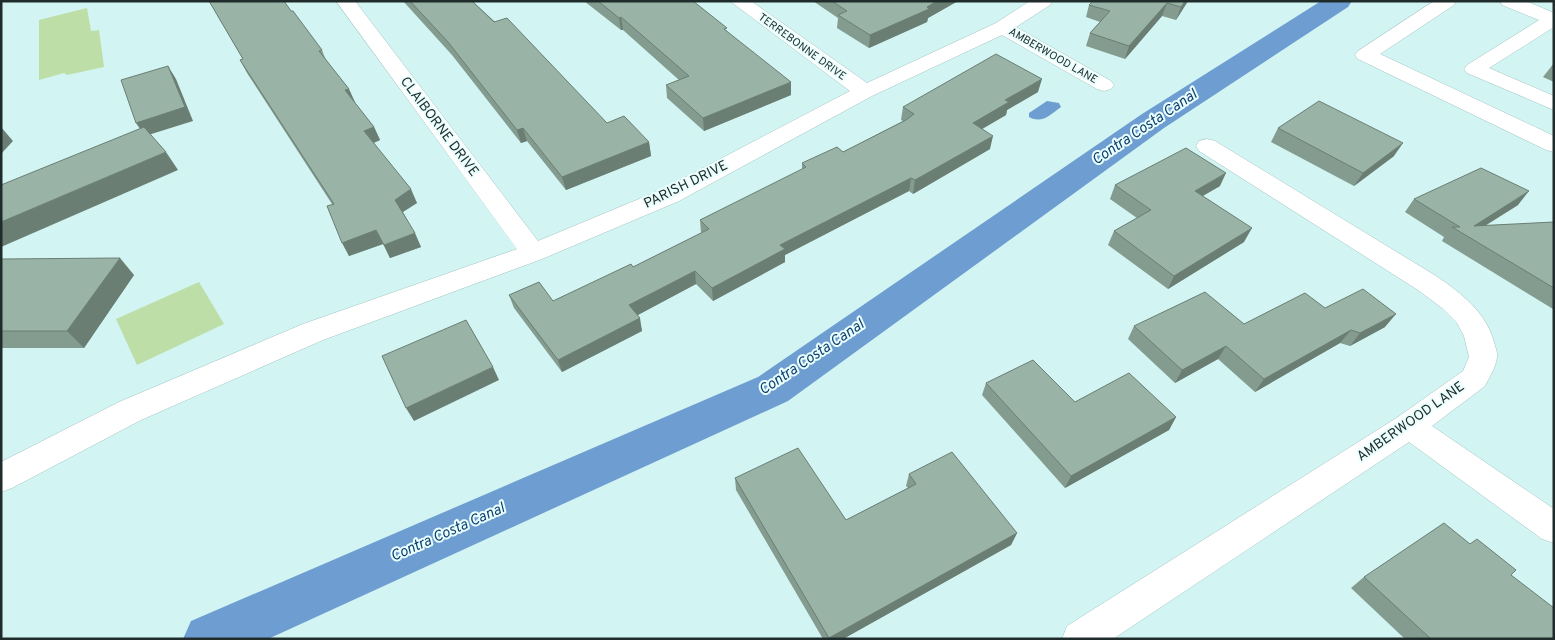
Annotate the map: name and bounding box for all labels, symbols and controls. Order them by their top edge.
street label: TERREBONNE DRIVE [755,10,849,84]
street label: AMBERWOOD LANE [1006,25,1100,87]
street label: CLAIBORNE DRIVE [396,74,482,180]
water label: Contra Costa Canal [1089,85,1202,170]
street label: PARISH DRIVE [641,157,731,213]
water label: Contra Costa Canal [756,315,869,400]
street label: AMBERWOOD LANE [1354,378,1468,466]
water label: Contra Costa Canal [388,499,509,567]

